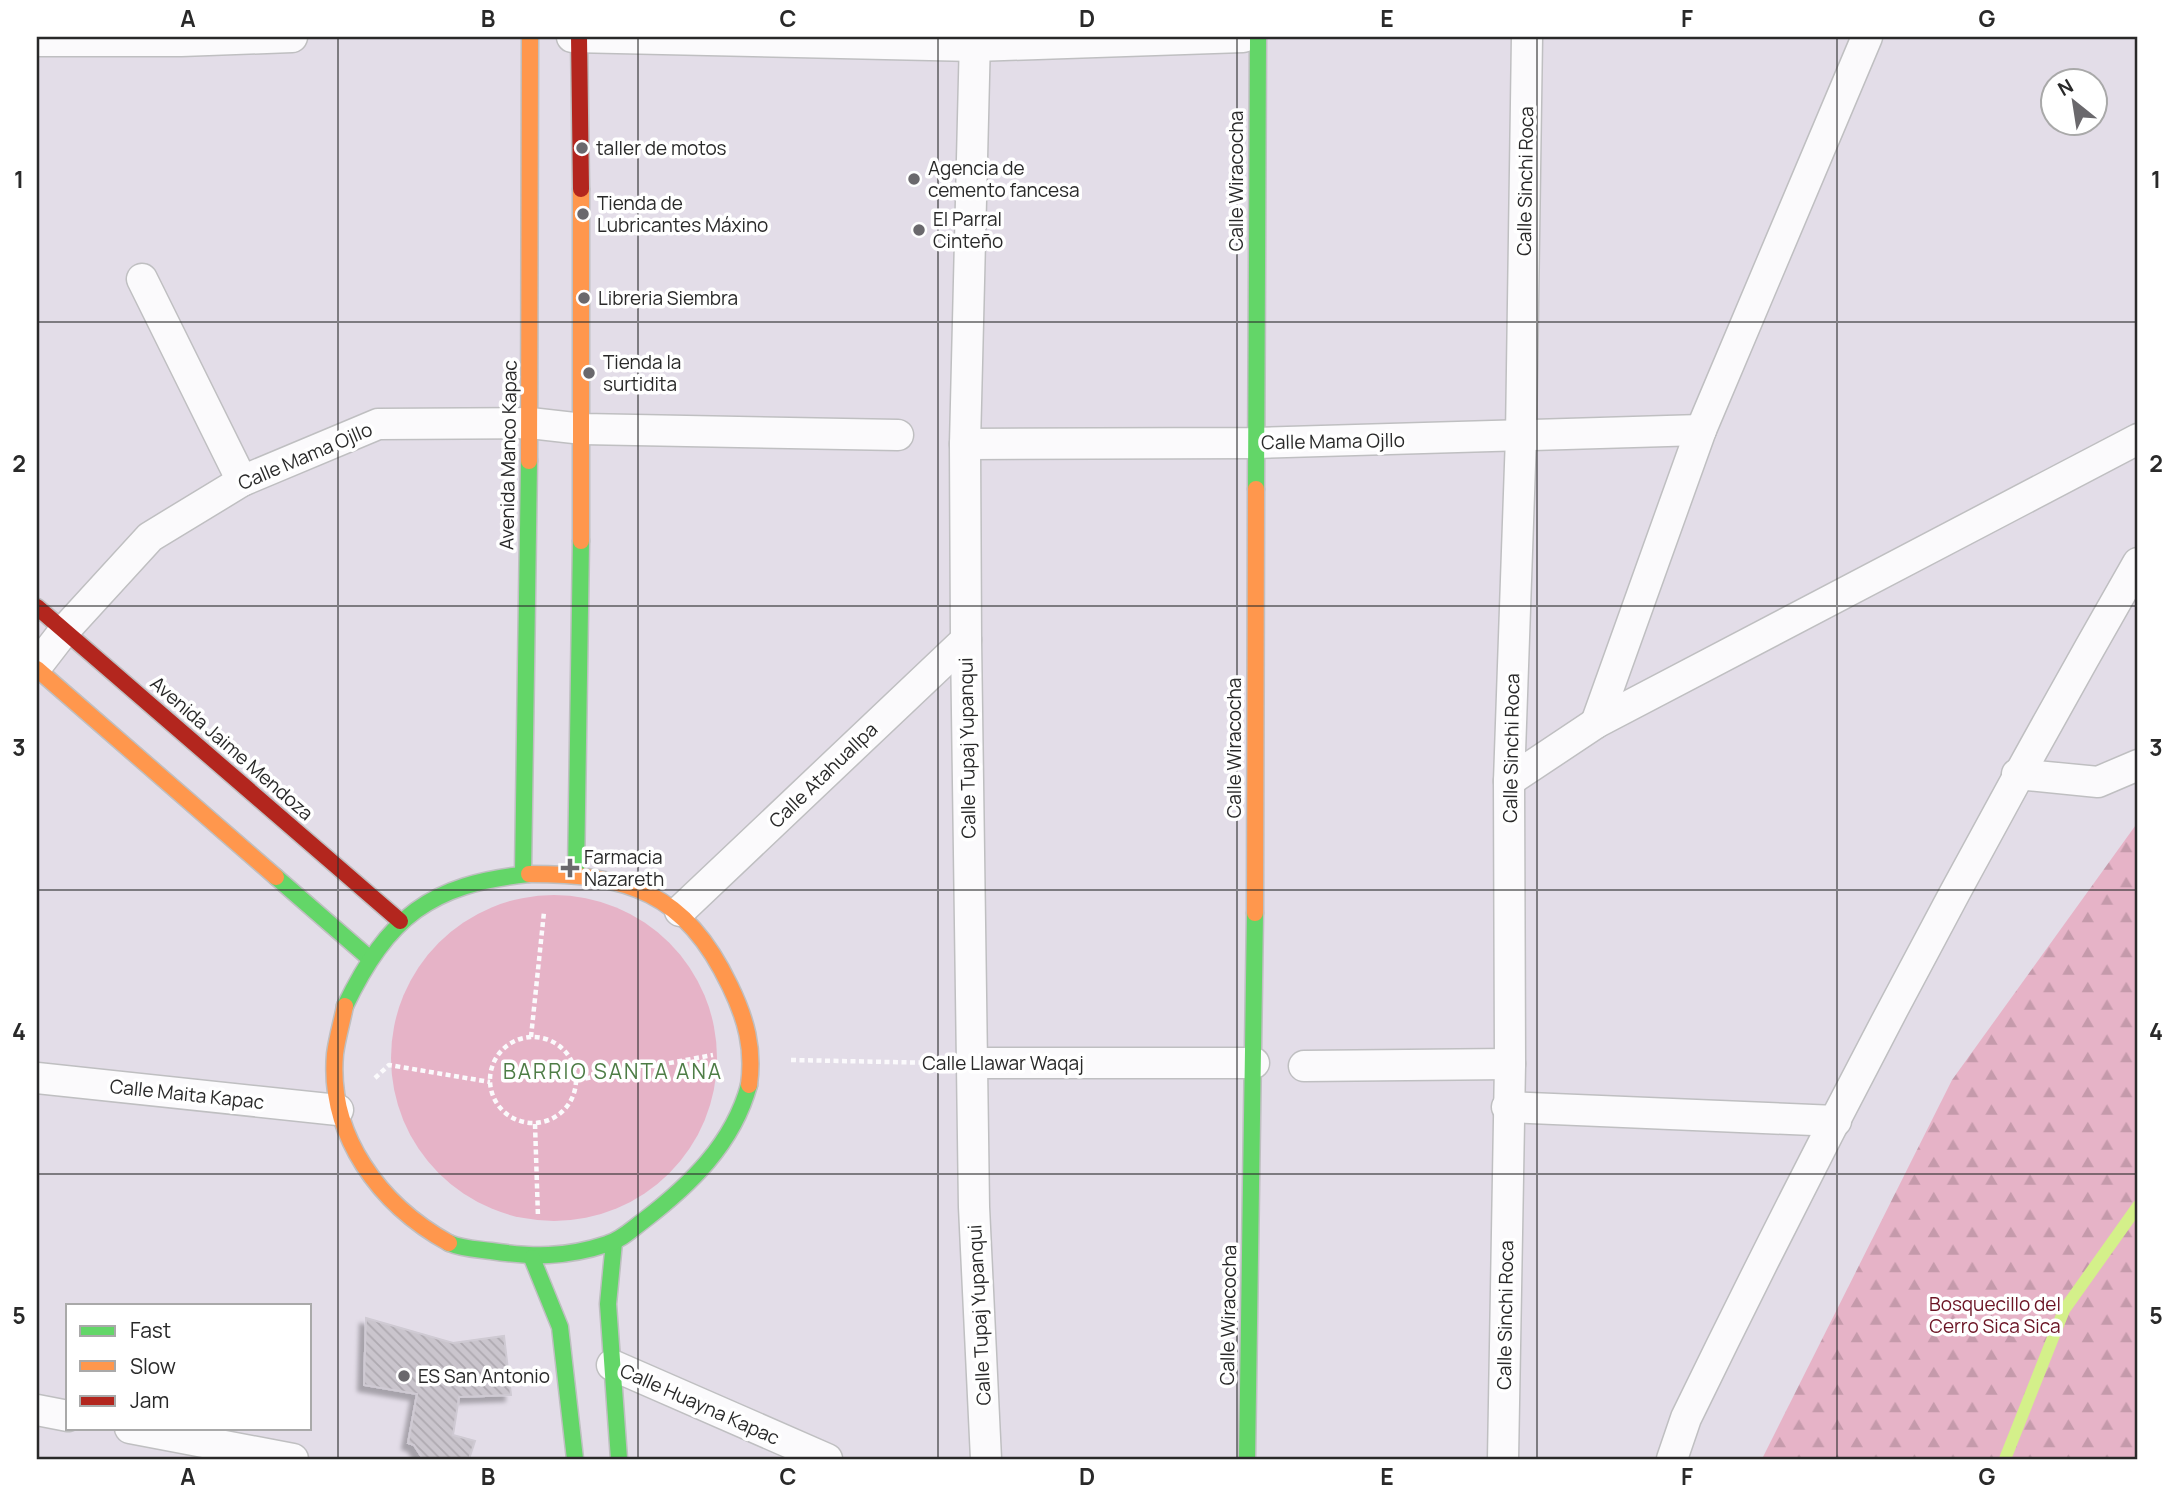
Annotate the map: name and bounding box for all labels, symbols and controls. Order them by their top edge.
text: A [180,2,196,34]
text: B [481,2,495,34]
text: C [780,2,797,34]
text: D [1079,2,1095,34]
text: E [1380,2,1394,34]
text: F [1681,2,1693,34]
text: G [1979,2,1996,34]
north arrow [2038,66,2108,136]
text: N [2053,73,2078,102]
street label: Calle Sinchi Roca [1511,106,1539,256]
street label: Calle Wiracocha [1223,111,1249,251]
place label: taller de motos [596,135,727,161]
marker: taller de motos [574,140,590,156]
place label: Agencia de cemento fancesa [928,155,1080,203]
text: 1 [14,163,24,195]
text: 1 [2151,163,2161,195]
marker: Agencia de cemento fancesa [906,171,922,187]
place label: Tienda de Lubricantes Máxino [597,190,768,238]
marker: Tienda de Lubricantes Máxino [575,206,591,222]
place label: El Parral Cinteño [933,206,1003,254]
marker: El Parral Cinteño [911,222,927,238]
place label: Libreria Siembra [598,285,738,311]
marker: Libreria Siembra [576,290,592,306]
place label: Tienda la surtidita [603,349,681,397]
street label: Avenida Manco Kapac [493,360,523,550]
marker: Tienda la surtidita [581,365,597,381]
street label: Calle Mama Ojllo [234,416,376,496]
street label: Calle Mama Ojllo [1261,427,1405,455]
text: 2 [12,447,26,479]
text: 2 [2149,447,2163,479]
street label: Calle Tupaj Yupanqui [952,657,982,839]
street label: Avenida Jaime Mendoza [145,670,319,826]
street label: Calle Sinchi Roca [1497,673,1525,823]
street label: Calle Wiracocha [1221,678,1247,818]
street label: Calle Atahuallpa [763,716,883,834]
text: 3 [12,731,26,763]
text: 3 [2149,731,2163,763]
place label: Farmacia Nazareth [584,844,664,892]
marker: Farmacia Nazareth [562,860,578,876]
text: 4 [12,1015,26,1047]
text: 4 [2149,1015,2163,1047]
street label: Calle Llawar Waqaj [922,1050,1084,1076]
district label: BARRIO SANTA ANA [503,1057,723,1085]
street label: Calle Maita Kapac [109,1073,265,1115]
street label: Calle Tupaj Yupanqui [961,1224,997,1406]
street label: Calle Sinchi Roca [1491,1240,1519,1390]
street label: Calle Wiracocha [1214,1244,1242,1386]
park label: Bosquecillo del Cerro Sica Sica [1929,1291,2061,1339]
text: 5 [12,1299,26,1331]
text: 5 [2149,1299,2163,1331]
legend [66,1304,312,1430]
text: Fast [130,1316,171,1344]
text: Slow [130,1352,176,1380]
street label: Calle Huayna Kapac [616,1357,784,1451]
place label: ES San Antonio [418,1363,550,1389]
marker: ES San Antonio [396,1368,412,1384]
text: Jam [130,1386,169,1414]
text: A [180,1460,196,1492]
text: B [481,1460,495,1492]
text: C [780,1460,797,1492]
text: D [1079,1460,1095,1492]
text: E [1380,1460,1394,1492]
text: F [1681,1460,1693,1492]
text: G [1979,1460,1996,1492]

